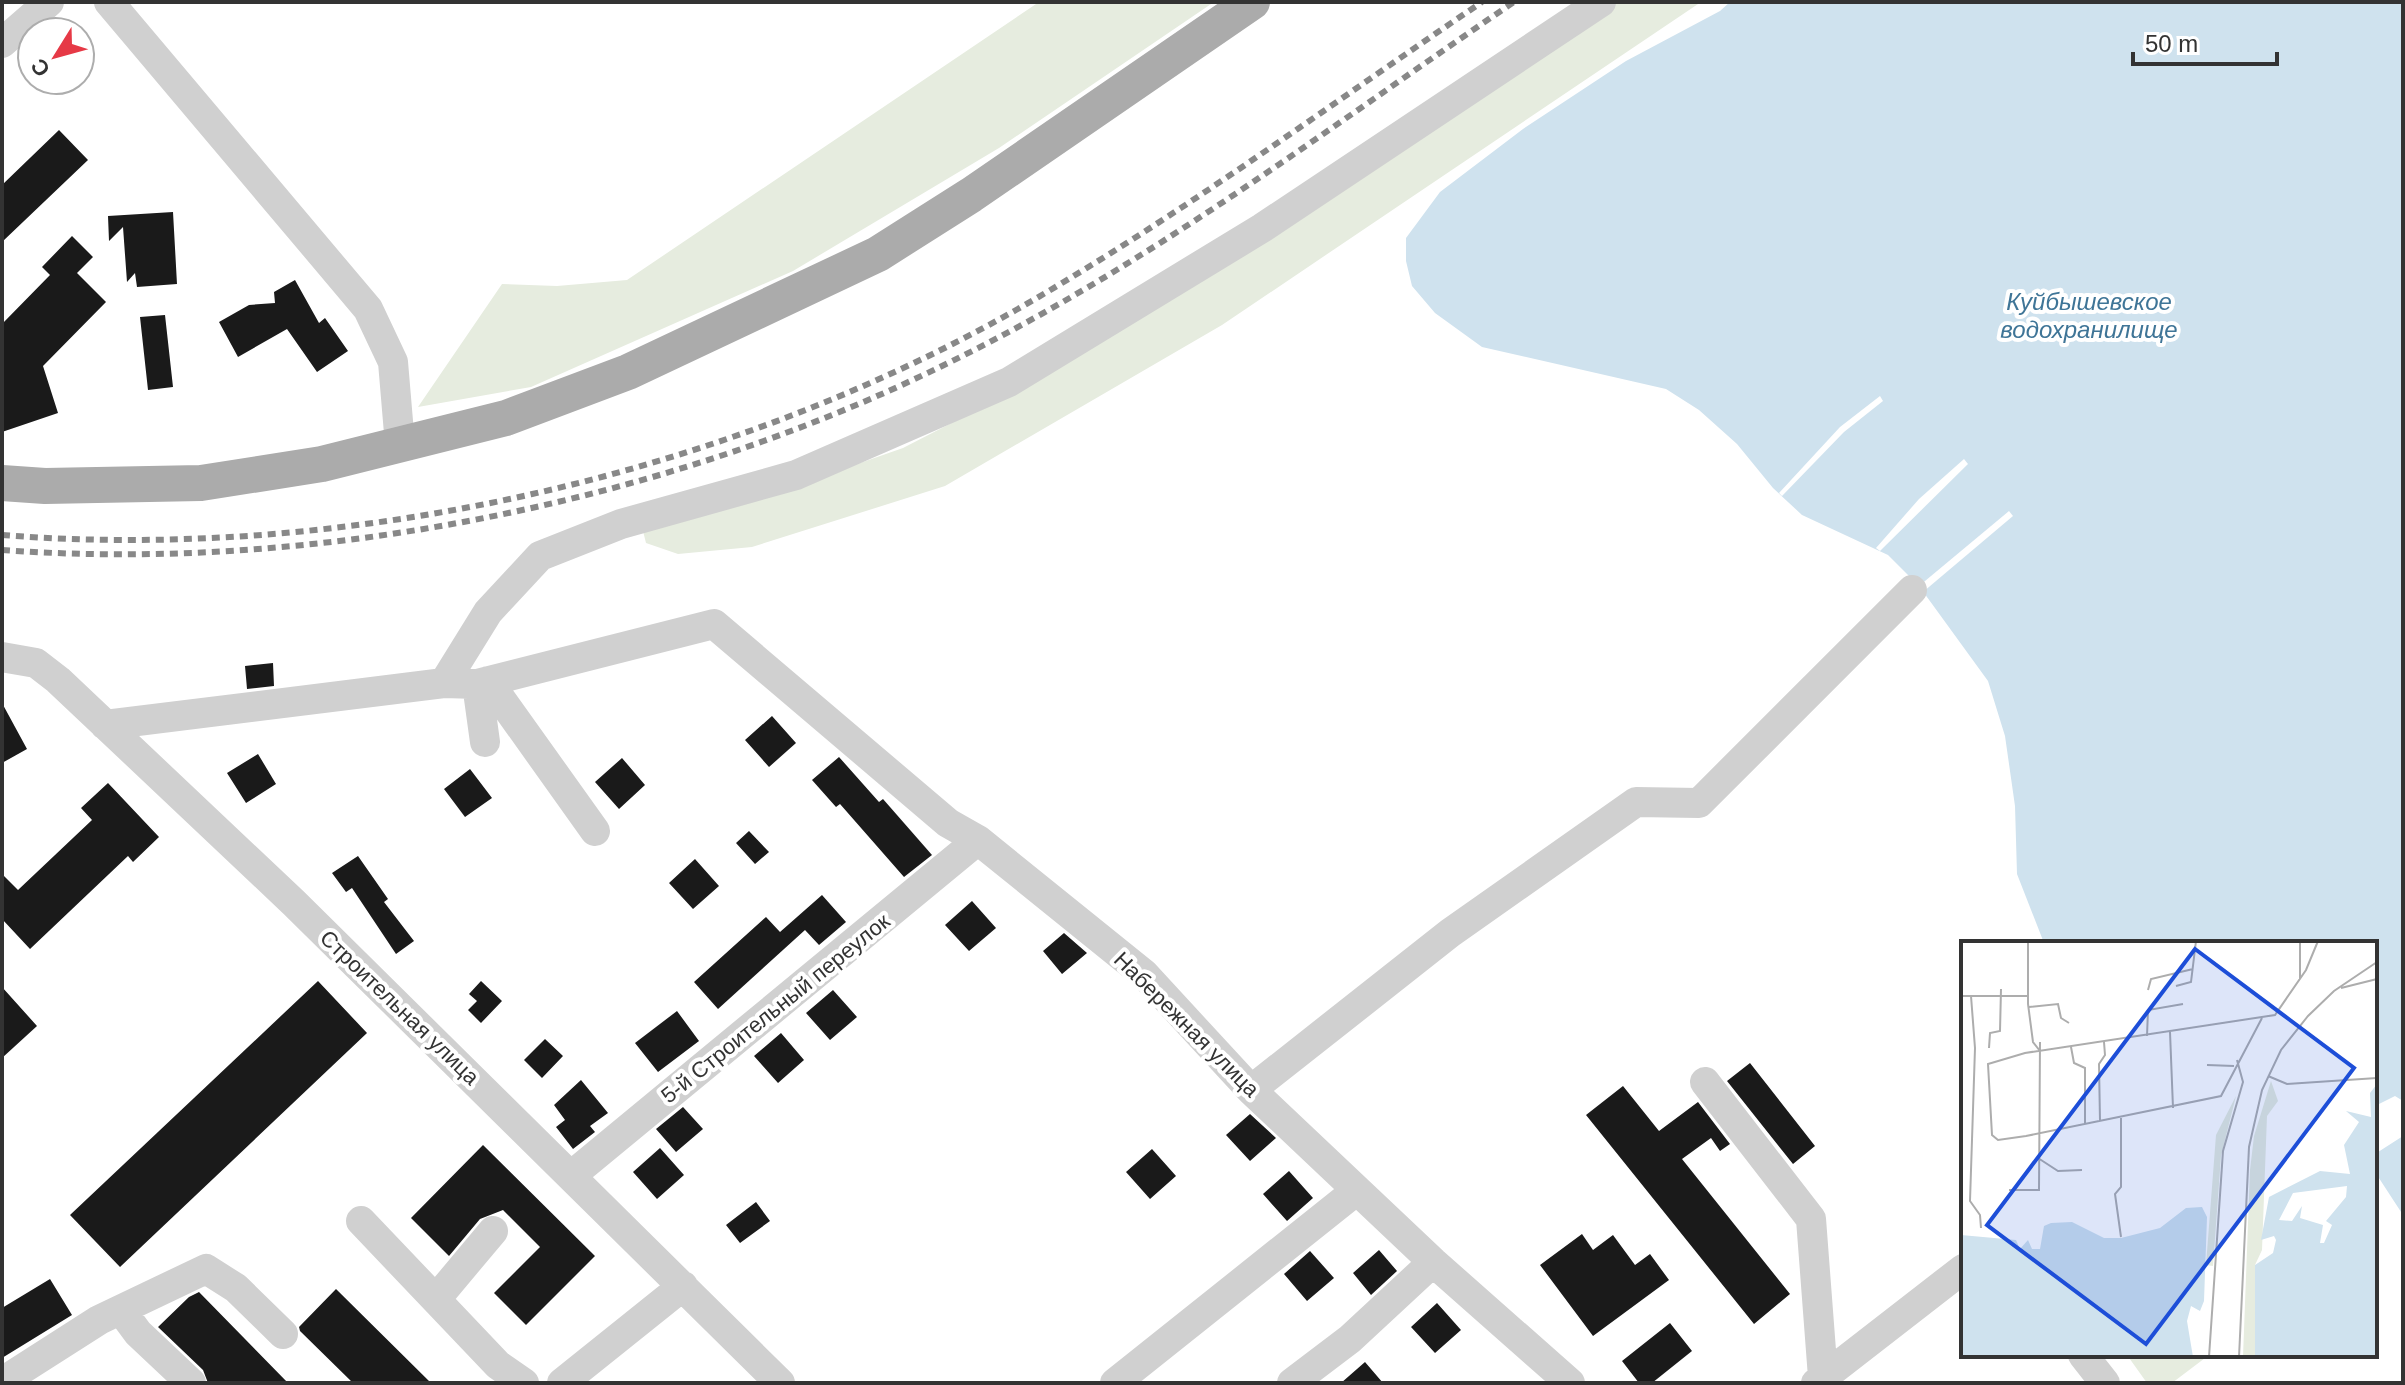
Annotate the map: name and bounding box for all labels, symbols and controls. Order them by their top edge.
north arrow [16,16,96,96]
scale bar [2133,16,2277,66]
text: 50 m [2145,30,2198,57]
text: С [26,54,55,82]
water label: Куйбышевское водохранилище [2000,288,2178,343]
street label: 5-й Строительный переулок [656,908,895,1108]
street label: Строительная улица [315,925,485,1090]
inset map [1961,941,2377,1357]
street label: Набережная улица [1109,947,1265,1103]

